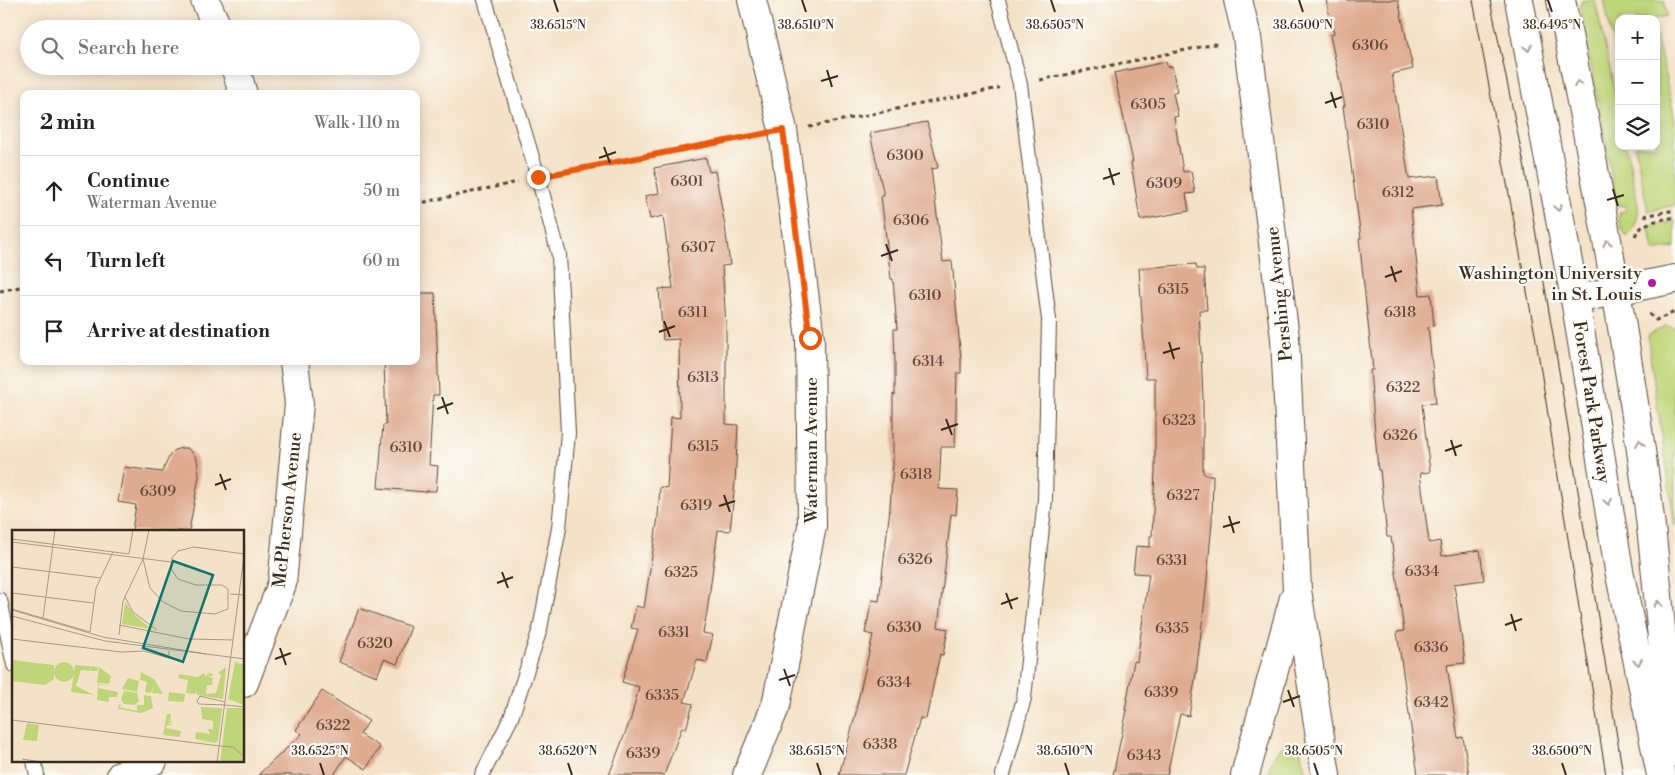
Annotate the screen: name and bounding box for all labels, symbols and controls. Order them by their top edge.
map controls [1615,15,1660,150]
button: + [1615,15,1660,60]
text: 38.6515°N [530,18,586,33]
text: 38.6510°N [778,18,834,33]
text: 38.6505°N [1026,18,1084,33]
text: 38.6500°N [1273,18,1333,33]
text: 38.6495°N [1523,18,1581,33]
search box [20,20,420,75]
icon: search [38,34,66,62]
text: Search here [78,36,179,60]
house number: 6306 [1352,36,1388,55]
one-way arrow [1523,44,1533,52]
button: − [1615,60,1660,105]
one-way arrow [1573,79,1583,88]
house number: 6305 [1130,95,1166,114]
button: layers [1615,105,1660,150]
text: 2 min [40,110,95,136]
text: Walk · 110 m [314,113,400,133]
house number: 6310 [1357,115,1390,134]
house number: 6300 [886,146,924,165]
route end [527,166,550,189]
text: Continue [87,169,170,193]
house number: 6301 [670,172,704,191]
house number: 6309 [1146,174,1182,193]
icon: ahead [40,177,68,205]
text: 50 m [363,181,400,201]
house number: 6312 [1382,183,1414,202]
text: Waterman Avenue [87,193,217,213]
one-way arrow [1552,203,1562,212]
house number: 6306 [893,211,929,230]
street label: Pershing Avenue [1261,225,1298,363]
house number: 6307 [681,238,716,257]
one-way arrow [1603,239,1613,248]
icon: left [40,247,68,275]
text: Turn left [87,249,166,273]
text: 60 m [362,251,400,271]
place label: Washington University in St. Louis [1458,262,1642,306]
marker: Washington University in St. Louis [1646,277,1658,289]
house number: 6315 [1157,280,1189,299]
house number: 6310 [909,286,942,305]
house number: 6311 [678,303,709,322]
house number: 6318 [1384,303,1416,322]
icon: arrive [40,317,68,345]
text: Arrive at destination [87,319,270,343]
street label: Forest Park Parkway [1567,319,1616,485]
route start [799,327,822,350]
house number: 6314 [912,352,944,371]
house number: 6313 [687,368,719,387]
street label: Waterman Avenue [800,377,823,524]
house number: 6322 [1386,378,1420,397]
house number: 6323 [1162,411,1196,430]
house number: 6326 [1382,426,1418,445]
street label: McPherson Avenue [268,431,307,589]
house number: 6315 [687,437,719,456]
house number: 6310 [390,438,423,457]
one-way arrow [1635,439,1645,447]
house number: 6318 [900,465,932,484]
house number: 6309 [140,482,176,501]
house number: 6327 [1166,486,1200,505]
house number: 6319 [680,496,712,515]
one-way arrow [1602,499,1613,507]
inset map [12,530,245,762]
house number: 6326 [897,550,933,569]
house number: 6331 [1156,551,1188,570]
house number: 6334 [1405,562,1439,581]
house number: 6325 [664,563,698,582]
one-way arrow [1653,600,1664,608]
house number: 6330 [886,618,922,637]
house number: 6335 [1155,619,1189,638]
house number: 6331 [658,623,690,642]
house number: 6320 [357,634,393,653]
house number: 6336 [1414,638,1448,657]
one-way arrow [1632,658,1643,667]
house number: 6334 [877,673,911,692]
house number: 6339 [1144,683,1178,702]
house number: 6335 [645,686,679,705]
house number: 6342 [1413,693,1449,712]
house number: 6322 [316,716,350,735]
house number: 6338 [863,735,897,754]
text: 38.6525°N [291,744,349,759]
text: 38.6520°N [539,744,597,759]
house number: 6339 [626,744,660,763]
text: 38.6515°N [789,744,845,759]
text: 38.6510°N [1037,744,1093,759]
text: 38.6505°N [1285,744,1343,759]
text: 38.6500°N [1532,744,1592,759]
house number: 6343 [1127,746,1161,765]

